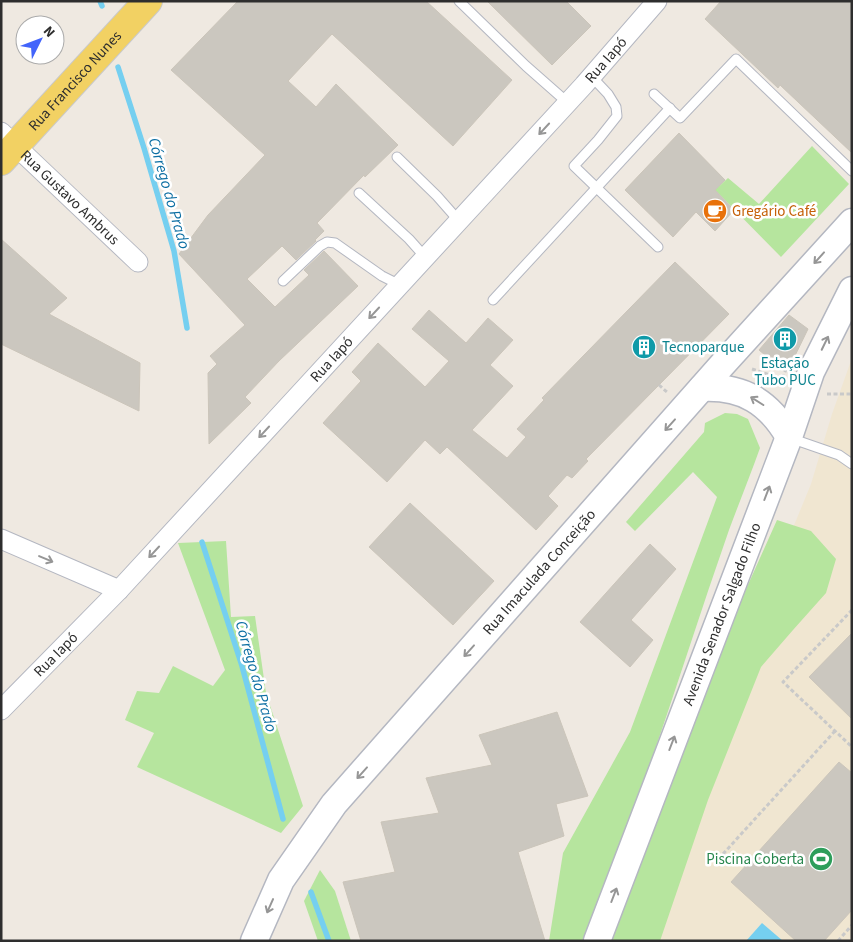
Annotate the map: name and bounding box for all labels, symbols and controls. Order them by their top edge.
north arrow [15,15,65,65]
street label: Rua Francisco Nunes [24,28,126,134]
street label: Rua Iapó [580,32,632,88]
one-way arrow [538,123,550,136]
water label: Córrego do Prado [143,135,195,252]
street label: Rua Gustavo Ambrus [15,145,124,250]
cafe icon: Gregário Café [702,198,728,224]
place label: Gregário Café [732,201,816,222]
one-way arrow [813,252,825,265]
one-way arrow [368,306,380,319]
building icon: Estação Tubo PUC [772,326,798,352]
street label: Rua Iapó [305,332,358,387]
building icon: Tecnoparque [631,334,657,360]
one-way arrow [821,336,830,351]
place label: Tecnoparque [662,337,744,358]
place label: Estação Tubo PUC [754,353,816,391]
one-way arrow [750,396,764,407]
one-way arrow [664,418,676,431]
one-way arrow [258,426,270,439]
one-way arrow [763,486,772,502]
street label: Rua Imaculada Conceição [478,505,601,640]
street label: Avenida Senador Salgado Filho [678,520,766,709]
one-way arrow [148,545,160,558]
one-way arrow [38,554,53,564]
water label: Córrego do Prado [230,618,282,735]
street label: Rua Iapó [29,628,83,682]
one-way arrow [464,644,475,657]
one-way arrow [668,736,677,752]
one-way arrow [356,766,367,779]
sports icon: Piscina Coberta [808,846,834,872]
place label: Piscina Coberta [706,849,804,870]
one-way arrow [610,888,619,903]
one-way arrow [264,898,274,913]

